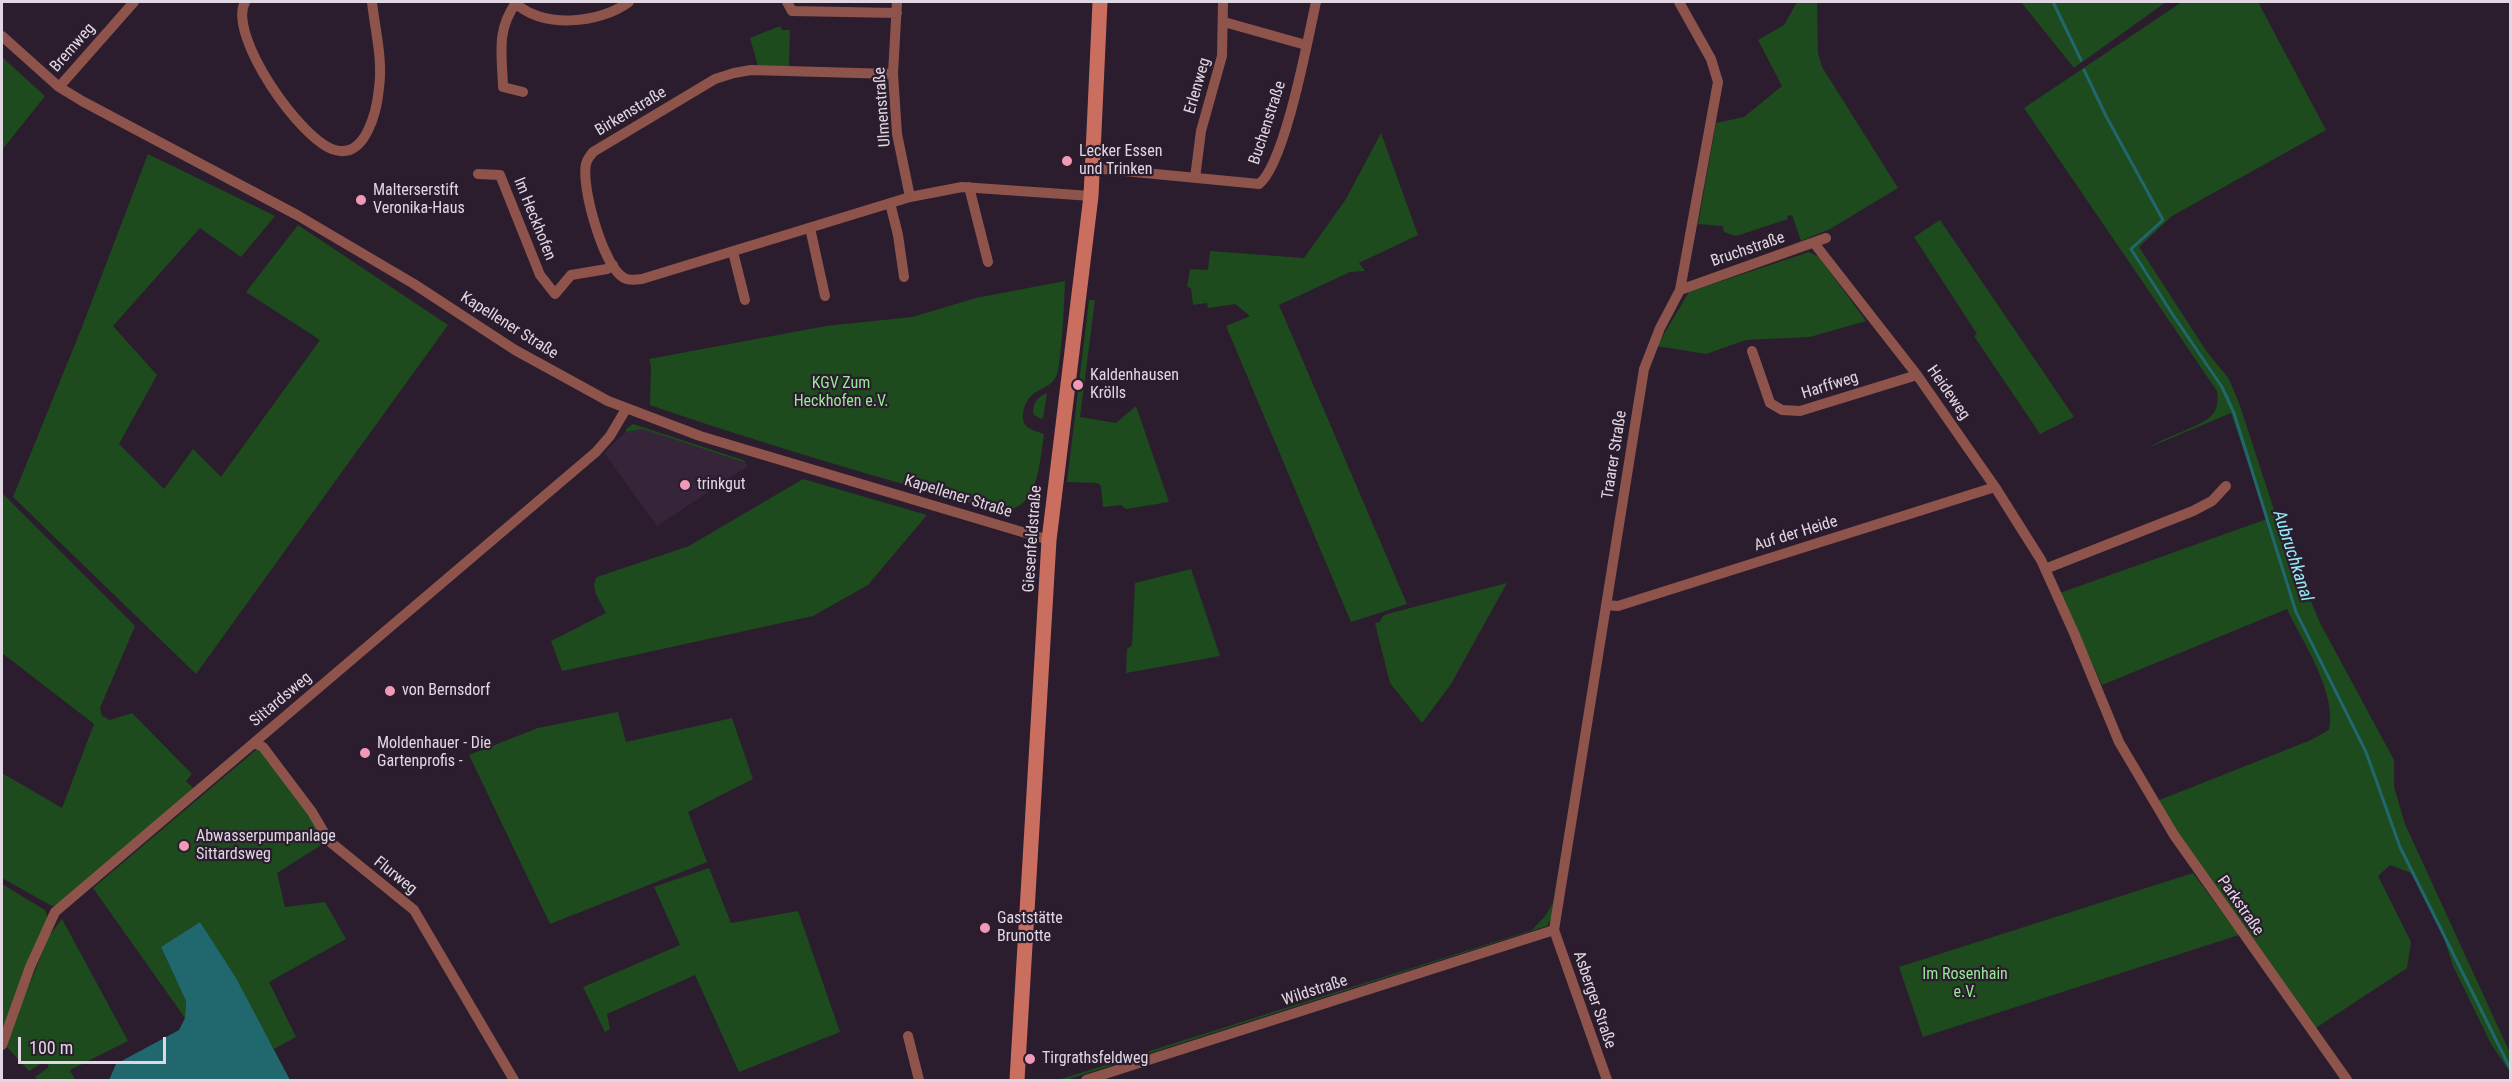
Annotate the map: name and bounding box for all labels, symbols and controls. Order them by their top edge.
street label: Bremweg [46,20,100,76]
street label: Erlenweg [1181,56,1215,116]
street label: Ulmenstraße [871,66,895,148]
street label: Buchenstraße [1245,79,1291,167]
street label: Birkenstraße [592,83,670,141]
place label: Lecker Essen und Trinken [1079,142,1162,180]
marker: Lecker Essen und Trinken [1060,154,1074,168]
street label: Im Heckhofen [509,175,559,263]
place label: Malterserstift Veronika-Haus [373,181,465,219]
marker: Malterserstift Veronika-Haus [354,193,368,207]
street label: Bruchstraße [1709,228,1787,272]
street label: Kapellener Straße [457,288,561,364]
street label: Heideweg [1922,362,1974,424]
place label: Kaldenhausen Krölls [1090,366,1179,404]
street label: Harffweg [1799,368,1861,404]
park label: KGV Zum Heckhofen e.V. [794,374,888,412]
marker: Kaldenhausen Krölls [1071,378,1085,392]
street label: Traarer Straße [1599,409,1631,501]
street label: Kapellener Straße [902,472,1014,522]
place label: trinkgut [697,475,745,495]
marker: trinkgut [678,478,692,492]
street label: Giesenfeldstraße [1020,485,1046,593]
water label: Aubruchkanal [2267,508,2317,604]
street label: Auf der Heide [1752,512,1840,556]
street label: Sittardsweg [246,669,316,731]
place label: von Bernsdorf [402,681,490,701]
marker: von Bernsdorf [383,684,397,698]
place label: Moldenhauer - Die Gartenprofis - [377,734,491,772]
marker: Moldenhauer - Die Gartenprofis - [358,746,372,760]
place label: Abwasserpumpanlage Sittardsweg [196,827,336,865]
marker: Abwasserpumpanlage Sittardsweg [177,839,191,853]
street label: Flurweg [370,853,420,899]
street label: Parkstraße [2212,872,2268,940]
place label: Gaststätte Brunotte [997,909,1063,947]
marker: Gaststätte Brunotte [978,921,992,935]
street label: Asberger Straße [1568,949,1620,1051]
park label: Im Rosenhain e.V. [1922,965,2008,1003]
street label: Wildstraße [1280,971,1350,1011]
scale bar [21,1025,170,1063]
text: 100 m [29,1037,73,1058]
place label: Tirgrathsfeldweg [1042,1049,1148,1069]
marker: Tirgrathsfeldweg [1023,1052,1037,1066]

